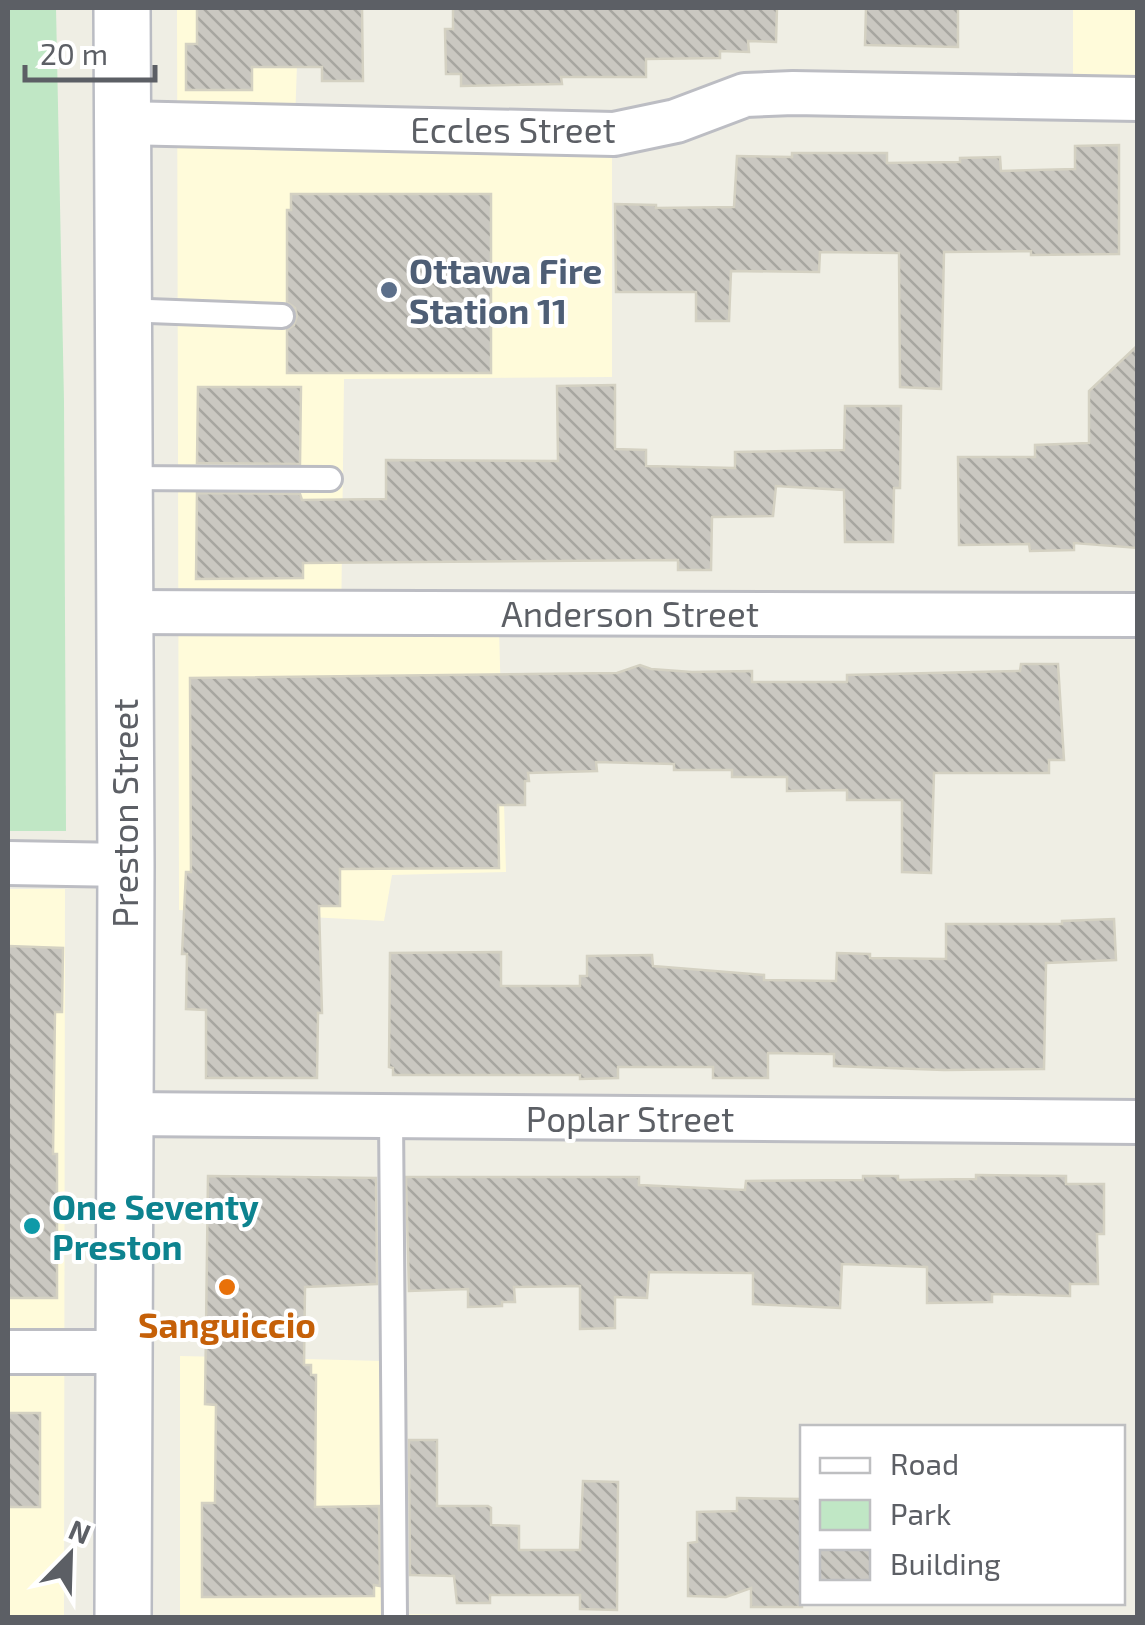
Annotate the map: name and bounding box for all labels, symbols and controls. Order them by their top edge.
scale bar [25,20,155,82]
text: 20 m [40,35,108,71]
street label: Eccles Street [410,108,616,150]
place label: Ottawa Fire Station 11 [409,249,602,331]
marker: Ottawa Fire Station 11 [378,279,400,301]
street label: Anderson Street [501,592,759,634]
street label: Preston Street [103,698,145,928]
street label: Poplar Street [526,1097,734,1139]
place label: One Seventy Preston [52,1185,259,1267]
marker: One Seventy Preston [21,1215,43,1237]
marker: Sanguiccio [216,1276,238,1298]
place label: Sanguiccio [138,1303,316,1345]
legend [800,1425,1125,1605]
text: Road [890,1445,959,1481]
text: Park [890,1495,951,1531]
north arrow [20,1505,120,1605]
text: N [64,1511,96,1551]
text: Building [890,1545,1001,1581]

